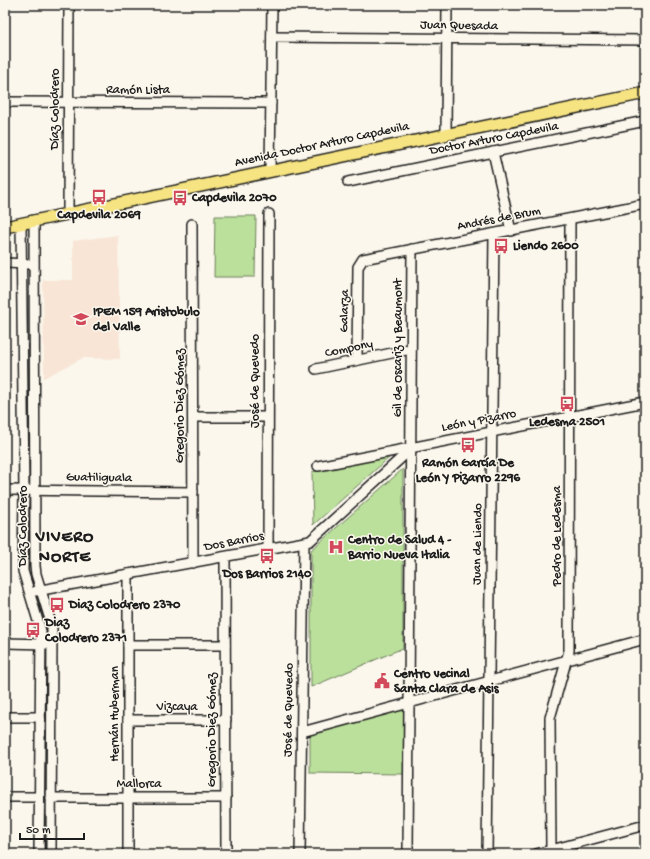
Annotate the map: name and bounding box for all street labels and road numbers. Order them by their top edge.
street label: Juan Quesada [420,18,499,34]
street label: Díaz Colodrero [48,68,63,151]
street label: Ramón Lista [106,83,171,98]
street label: Avenida Doctor Arturo Capdevila [233,119,411,171]
street label: Doctor Arturo Capdevila [427,119,561,159]
street label: Andrés de Brum [456,204,542,234]
street label: Gil de Oscariz y Beaumont [391,277,406,417]
street label: Galarza [337,289,353,333]
street label: José de Quevedo [248,334,263,428]
street label: Compony [324,336,375,361]
street label: Gregorio Diez Gómez [173,348,188,463]
street label: León y Pizarro [440,406,518,436]
street label: Guatiliguala [66,470,133,486]
street label: Díaz Colodrero [16,485,31,568]
street label: Pedro de Ledesma [550,485,565,587]
street label: Juan de Liendo [470,503,486,585]
street label: Dos Barrios [202,529,266,555]
street label: José de Quevedo [281,663,297,757]
street label: Hernán Huberman [108,665,123,762]
street label: Gregorio Diez Gómez [205,672,220,787]
street label: Vizcaya [155,700,198,715]
street label: Mallorca [117,777,162,792]

